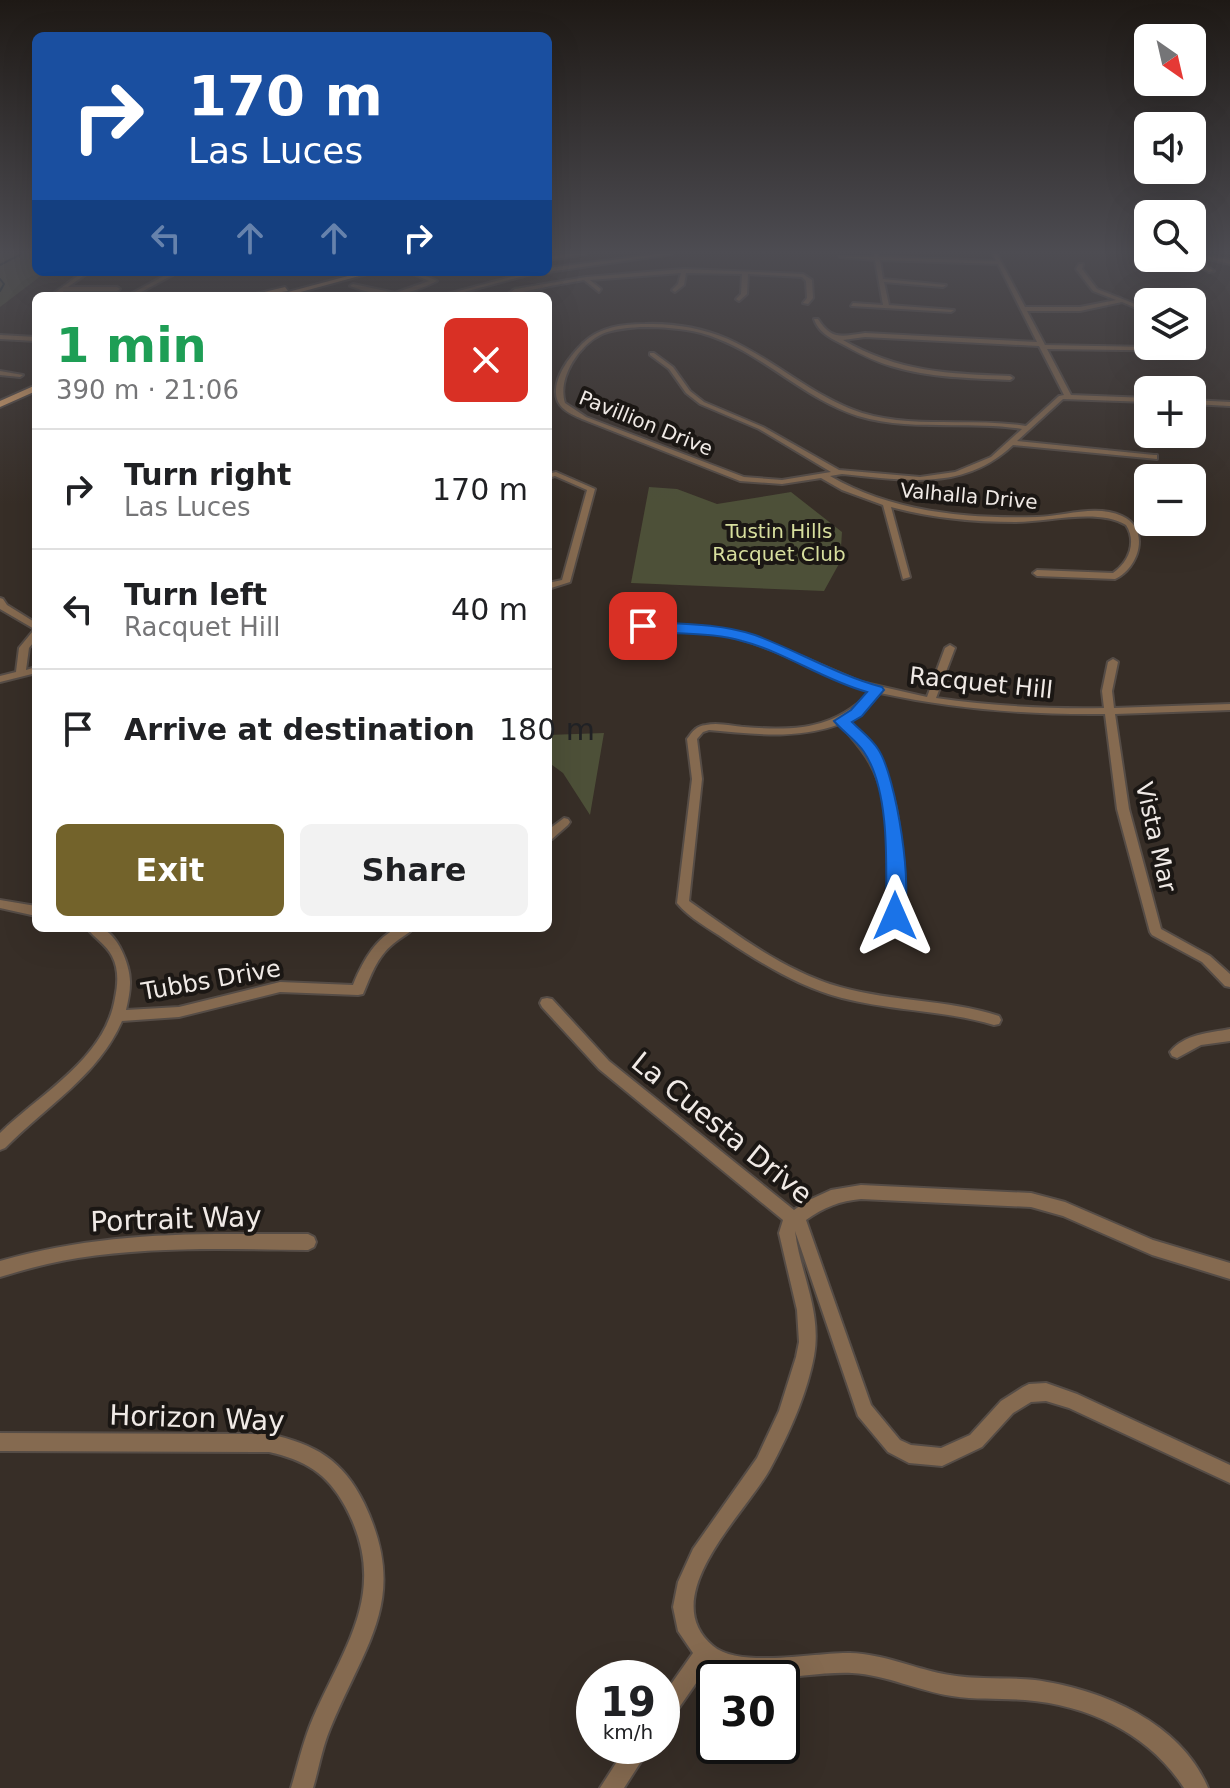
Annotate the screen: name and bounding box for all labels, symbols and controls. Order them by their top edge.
north arrow [1134,24,1206,96]
map controls [1134,24,1206,536]
text: 170 m [188,63,383,128]
icon: right [56,64,160,168]
button: sound [1134,112,1206,184]
text: Las Luces [188,130,363,171]
button: search [1134,200,1206,272]
icon: left [144,216,188,260]
icon: ahead [228,216,272,260]
icon: ahead [312,216,356,260]
icon: right [396,216,440,260]
button: layers [1134,288,1206,360]
text: 1 min [56,317,207,373]
button: close [444,318,528,402]
text: 390 m · 21:06 [56,375,239,405]
button: + [1134,376,1206,448]
street label: Pavillion Drive [576,385,716,461]
text: Turn right [124,457,291,492]
button: − [1134,464,1206,536]
icon: right [56,467,100,511]
text: 170 m [432,472,528,507]
street label: Valhalla Drive [899,478,1039,514]
text: Las Luces [124,492,251,522]
park label: Tustin Hills Racquet Club [712,519,846,566]
text: Turn left [124,577,267,612]
icon: left [56,587,100,631]
text: 40 m [451,592,528,627]
pin [609,592,677,660]
icon: arrive [621,604,665,648]
text: Racquet Hill [124,612,280,642]
street label: Racquet Hill [908,662,1054,704]
icon: arrive [56,707,100,751]
text: Arrive at destination [124,712,475,747]
text: 180 m [499,712,595,747]
street label: Vista Mar [1130,779,1182,895]
button: Exit [56,824,284,916]
button: Share [300,824,528,916]
position arrow [853,874,937,958]
street label: Tubbs Drive [138,954,283,1006]
street label: La Cuesta Drive [625,1045,819,1211]
street label: Portrait Way [90,1200,262,1238]
street label: Horizon Way [109,1398,285,1438]
speed limit sign: 30 [696,1660,800,1764]
text: 19 [600,1679,656,1725]
text: km/h [603,1720,653,1744]

